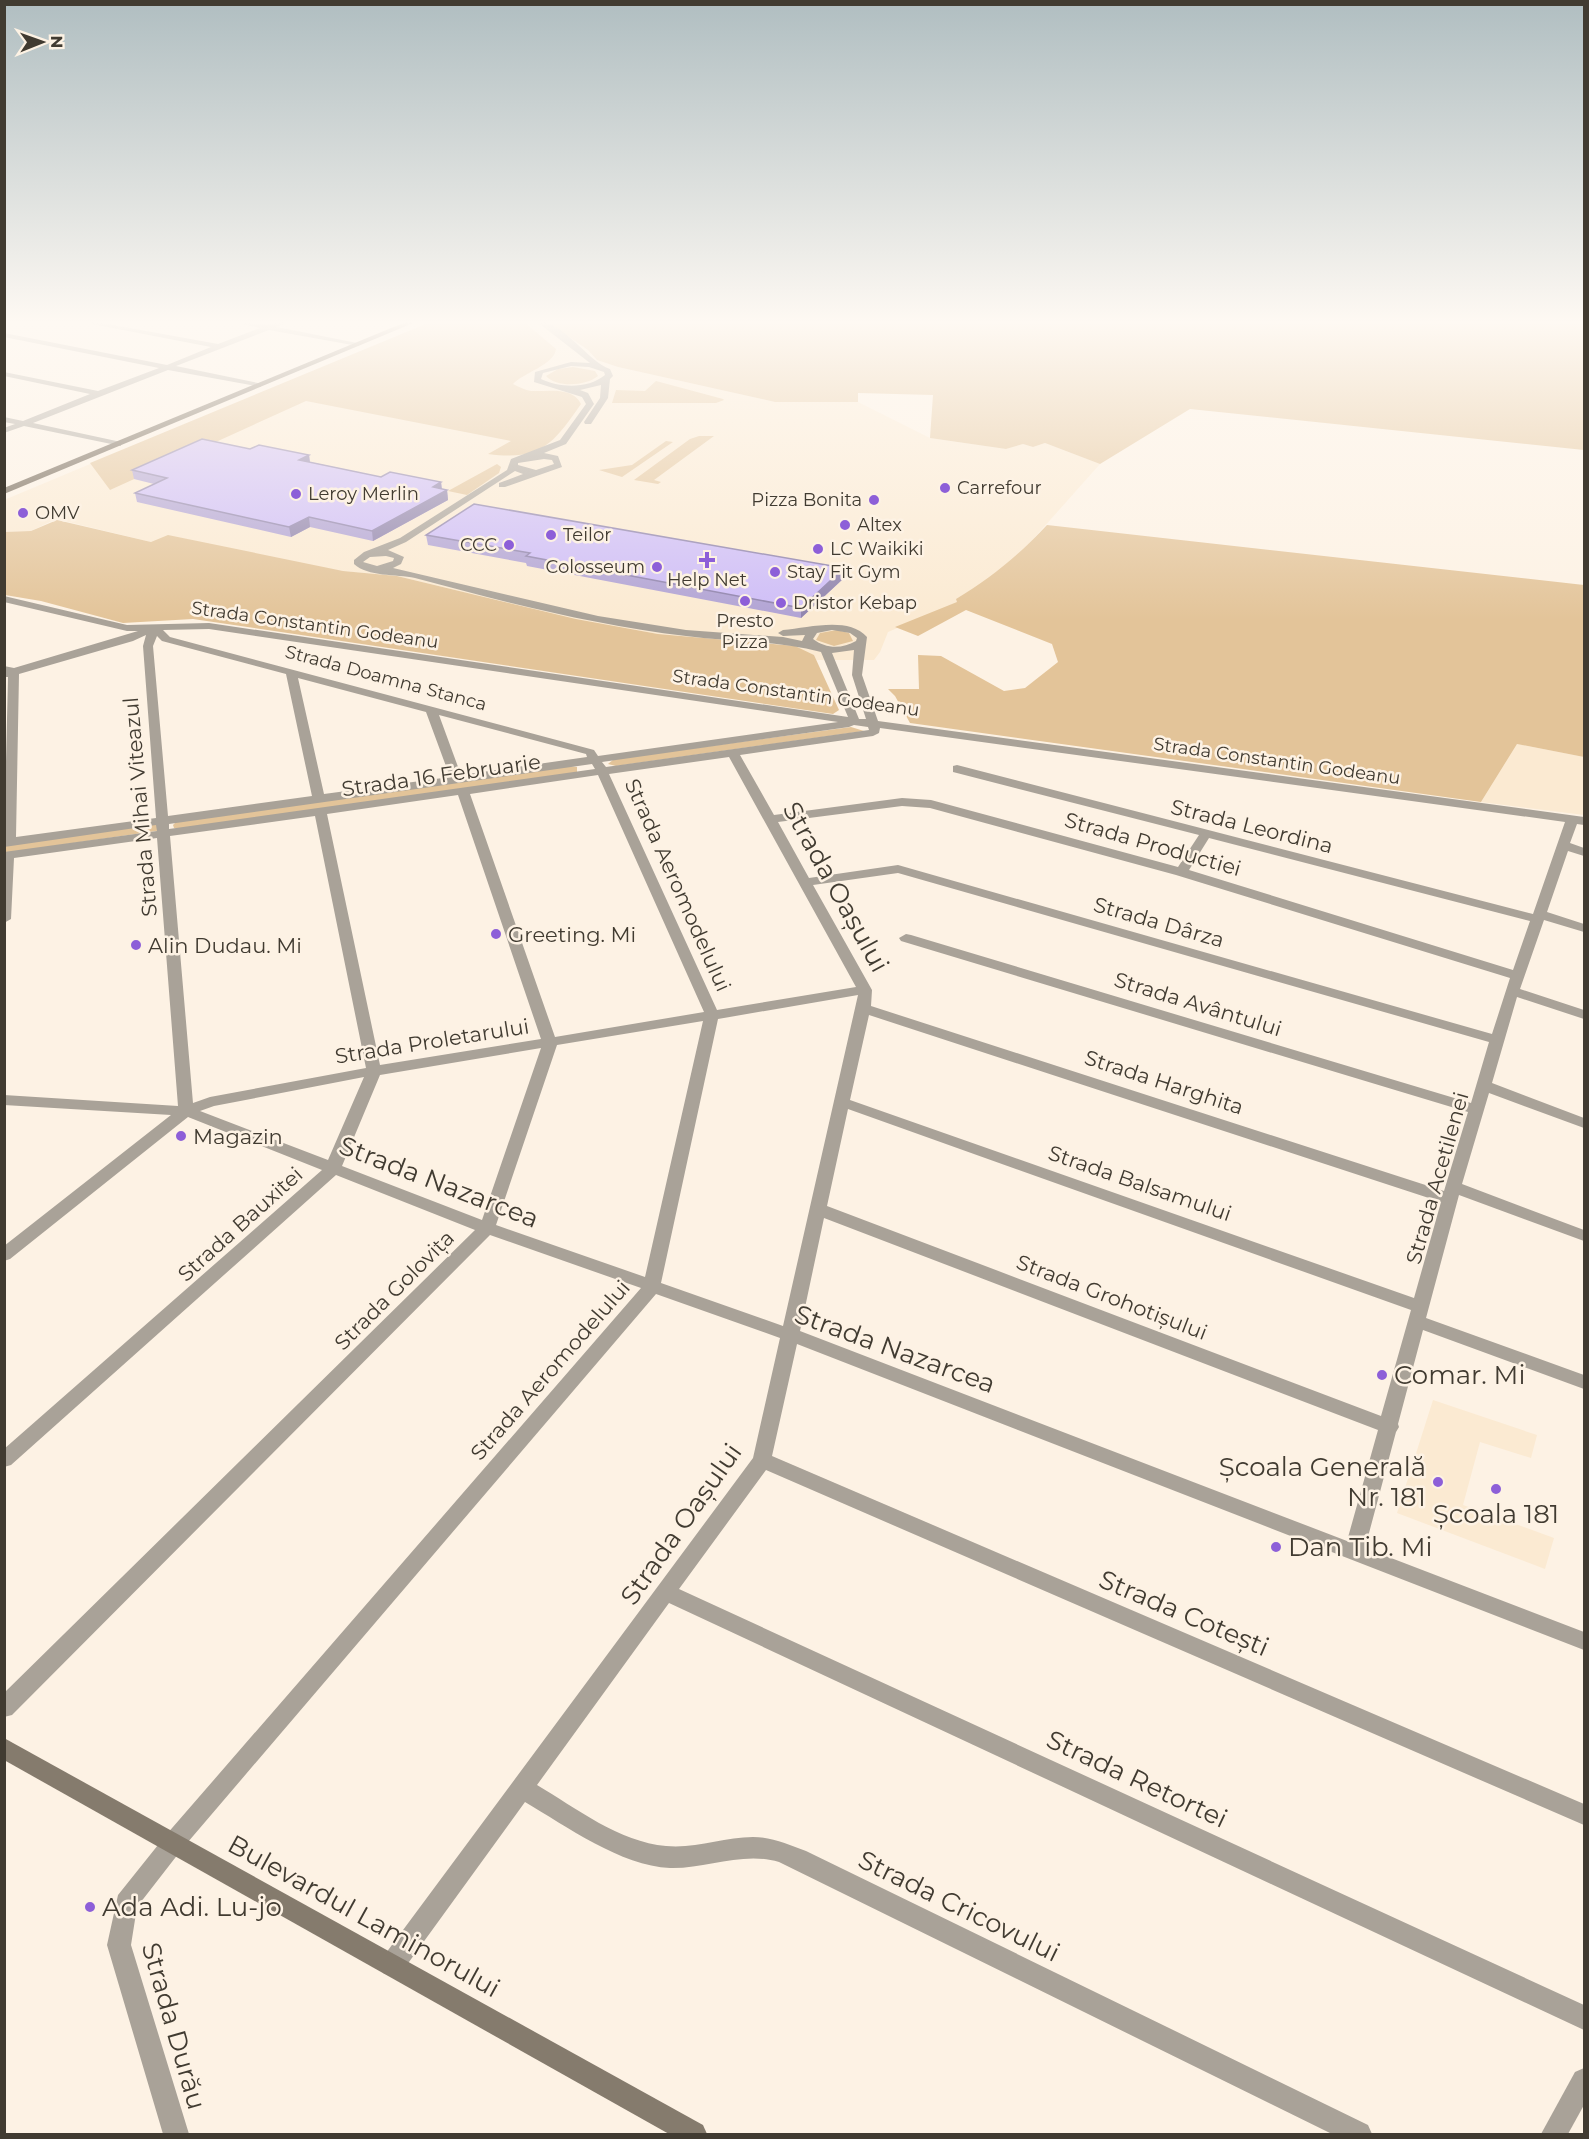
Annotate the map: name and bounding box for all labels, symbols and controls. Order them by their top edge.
north arrow [12,12,72,72]
text: N [47,35,66,48]
place label: Carrefour [957,477,1042,499]
marker: Carrefour [938,481,952,495]
place label: Leroy Merlin [308,483,419,505]
marker: Leroy Merlin [289,487,303,501]
place label: Pizza Bonita [751,489,862,511]
marker: Pizza Bonita [867,493,881,507]
place label: OMV [35,502,80,524]
marker: OMV [16,506,30,520]
place label: Altex [857,514,902,536]
marker: Altex [838,518,852,532]
place label: Teilor [563,524,611,546]
marker: Teilor [544,528,558,542]
place label: CCC [460,534,497,556]
marker: CCC [502,538,516,552]
place label: LC Waikiki [830,538,924,560]
marker: LC Waikiki [811,542,825,556]
marker: Help Net [700,553,714,567]
place label: Colosseum [546,556,645,578]
marker: Colosseum [650,560,664,574]
place label: Stay Fit Gym [787,561,901,583]
marker: Stay Fit Gym [768,565,782,579]
place label: Help Net [667,569,747,591]
place label: Dristor Kebap [793,592,917,614]
marker: Presto Pizza [738,594,752,608]
marker: Dristor Kebap [774,596,788,610]
street label: Strada Constantin Godeanu [190,597,440,653]
place label: Presto Pizza [716,610,774,653]
street label: Strada Doamna Stanca [283,640,489,716]
street label: Strada Constantin Godeanu [671,665,921,721]
street label: Strada Mihai Viteazul [118,696,162,918]
street label: Strada Constantin Godeanu [1152,733,1402,789]
street label: Strada 16 Februarie [340,749,542,801]
street label: Strada Aeromodelului [620,775,736,995]
street label: Strada Leordina [1168,794,1336,858]
street label: Strada Oașului [776,796,896,978]
street label: Strada Productiei [1062,807,1244,881]
street label: Strada Dârza [1091,891,1227,953]
place label: Greeting. Mi [508,922,636,947]
marker: Greeting. Mi [489,927,503,941]
place label: Alin Dudau. Mi [148,933,302,958]
marker: Alin Dudau. Mi [129,938,143,952]
street label: Strada Avântului [1111,967,1285,1041]
street label: Strada Proletarului [333,1013,531,1069]
street label: Strada Harghita [1081,1045,1247,1119]
street label: Strada Acetilenei [1400,1089,1474,1267]
place label: Magazin [193,1124,283,1149]
marker: Magazin [174,1129,188,1143]
street label: Strada Nazarcea [335,1129,543,1235]
street label: Strada Balsamului [1045,1140,1235,1226]
street label: Strada Bauxitei [173,1162,307,1286]
street label: Strada Golovița [329,1225,460,1356]
street label: Strada Grohotișului [1013,1249,1211,1346]
street label: Strada Aeromodelului [465,1275,635,1465]
street label: Strada Nazarcea [790,1298,1000,1400]
place label: Comar. Mi [1394,1359,1525,1391]
marker: Comar. Mi [1375,1368,1389,1382]
street label: Strada Oașului [613,1437,749,1611]
place label: Școala Generală Nr. 181 [1219,1451,1426,1513]
marker: Școala Generală Nr. 181 [1431,1475,1445,1489]
marker: Școala 181 [1489,1482,1503,1496]
place label: Școala 181 [1433,1498,1559,1530]
place label: Dan Tib. Mi [1288,1531,1433,1563]
marker: Dan Tib. Mi [1269,1540,1283,1554]
street label: Strada Cotești [1094,1563,1274,1663]
street label: Strada Retortei [1042,1723,1232,1835]
street label: Bulevardul Laminorului [222,1828,506,2004]
street label: Strada Cricovului [853,1843,1065,1969]
place label: Ada Adi. Lu-jo [102,1891,282,1923]
marker: Ada Adi. Lu-jo [83,1900,97,1914]
street label: Strada Durău [135,1939,213,2113]

